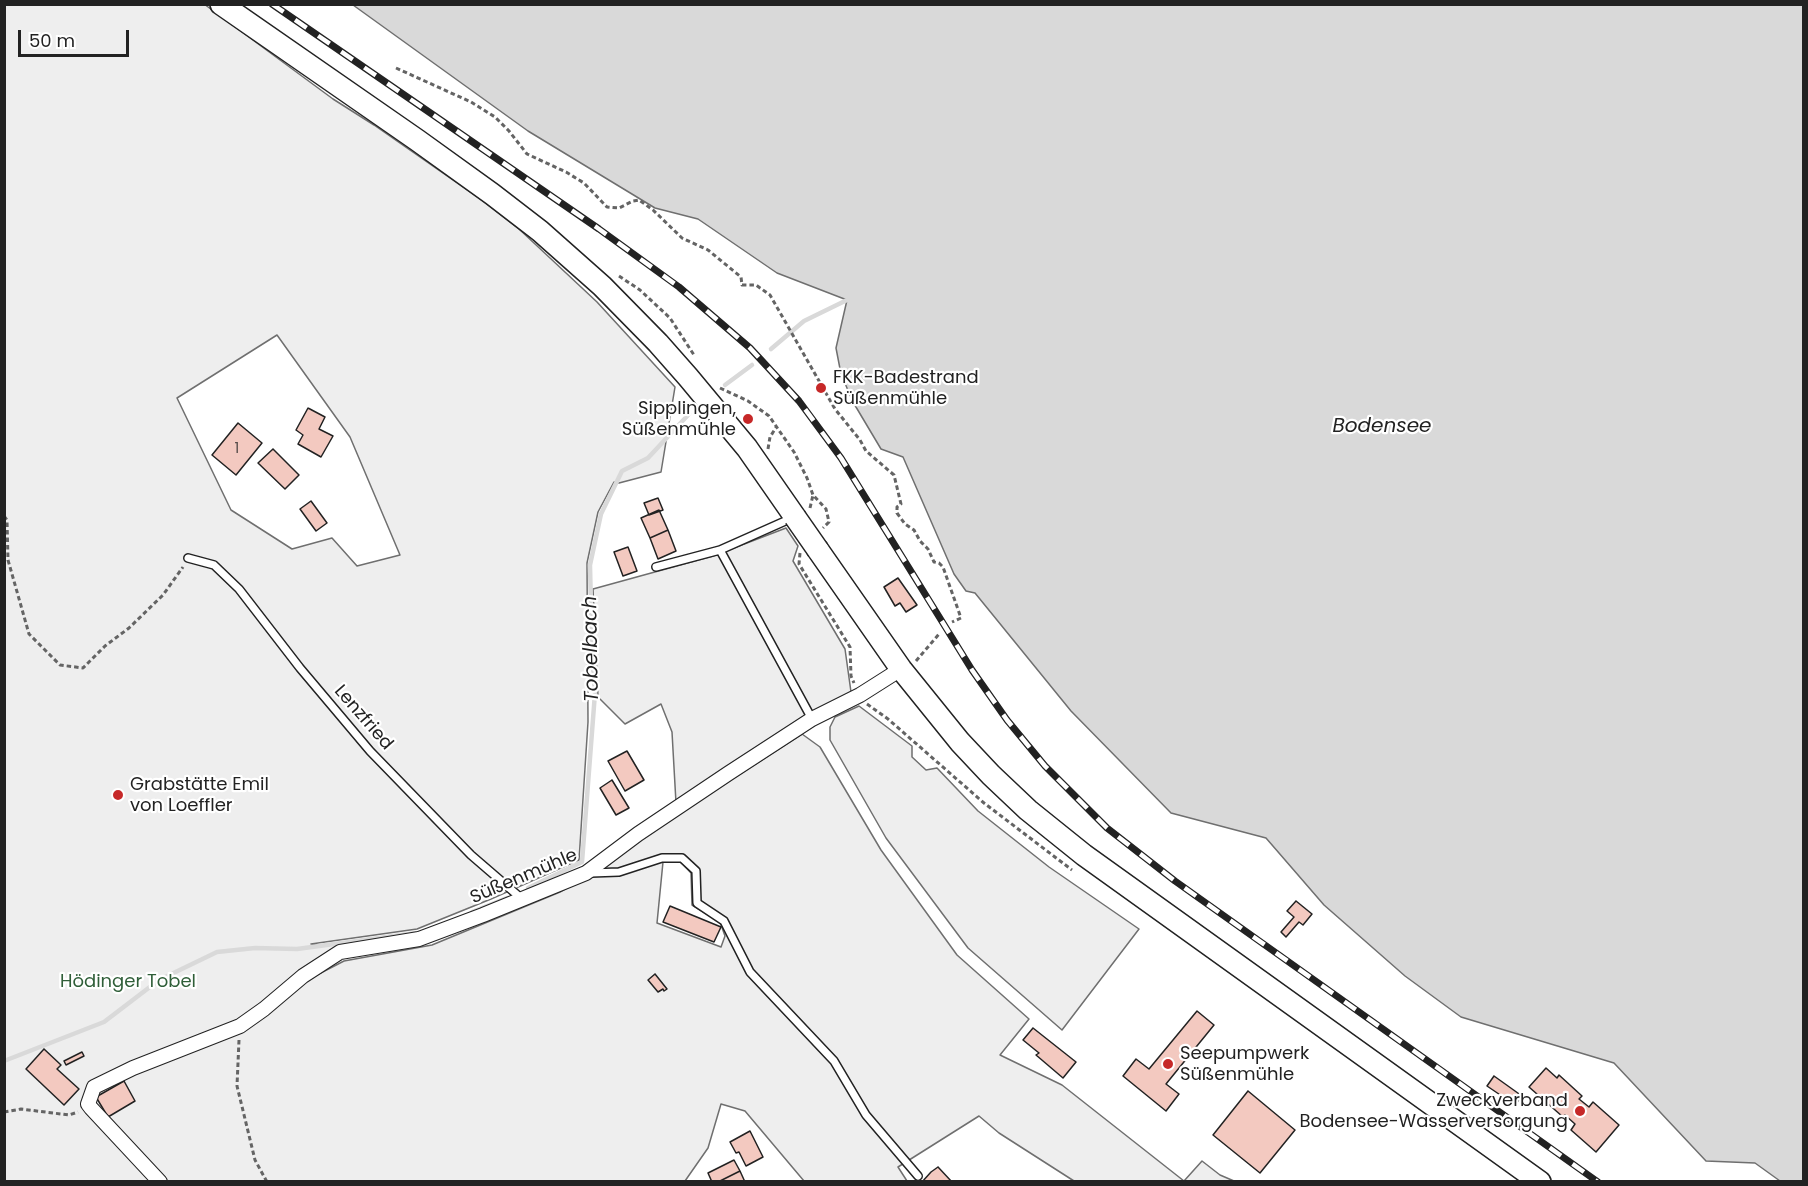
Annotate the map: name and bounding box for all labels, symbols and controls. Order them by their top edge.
scale bar [21,18,132,56]
text: 50 m [29,28,75,53]
place label: FKK-Badestrand Süßenmühle [833,367,979,410]
marker: FKK-Badestrand Süßenmühle [814,381,828,395]
place label: Sipplingen, Süßenmühle [622,398,736,440]
marker: Sipplingen, Süßenmühle [741,412,755,426]
water label: Bodensee [1332,415,1432,439]
house number: 1 [235,440,239,458]
water label: Tobelbach [579,596,605,702]
street label: Lenzfried [329,681,397,755]
place label: Grabstätte Emil von Loeffler [130,774,269,816]
marker: Grabstätte Emil von Loeffler [111,788,125,802]
street label: Süßenmühle [467,845,581,909]
park label: Hödinger Tobel [60,971,196,993]
place label: Seepumpwerk Süßenmühle [1180,1043,1309,1086]
marker: Seepumpwerk Süßenmühle [1161,1057,1175,1071]
place label: Zweckverband Bodensee-Wasserversorgung [1300,1090,1568,1132]
marker: Zweckverband Bodensee-Wasserversorgung [1573,1104,1587,1118]

